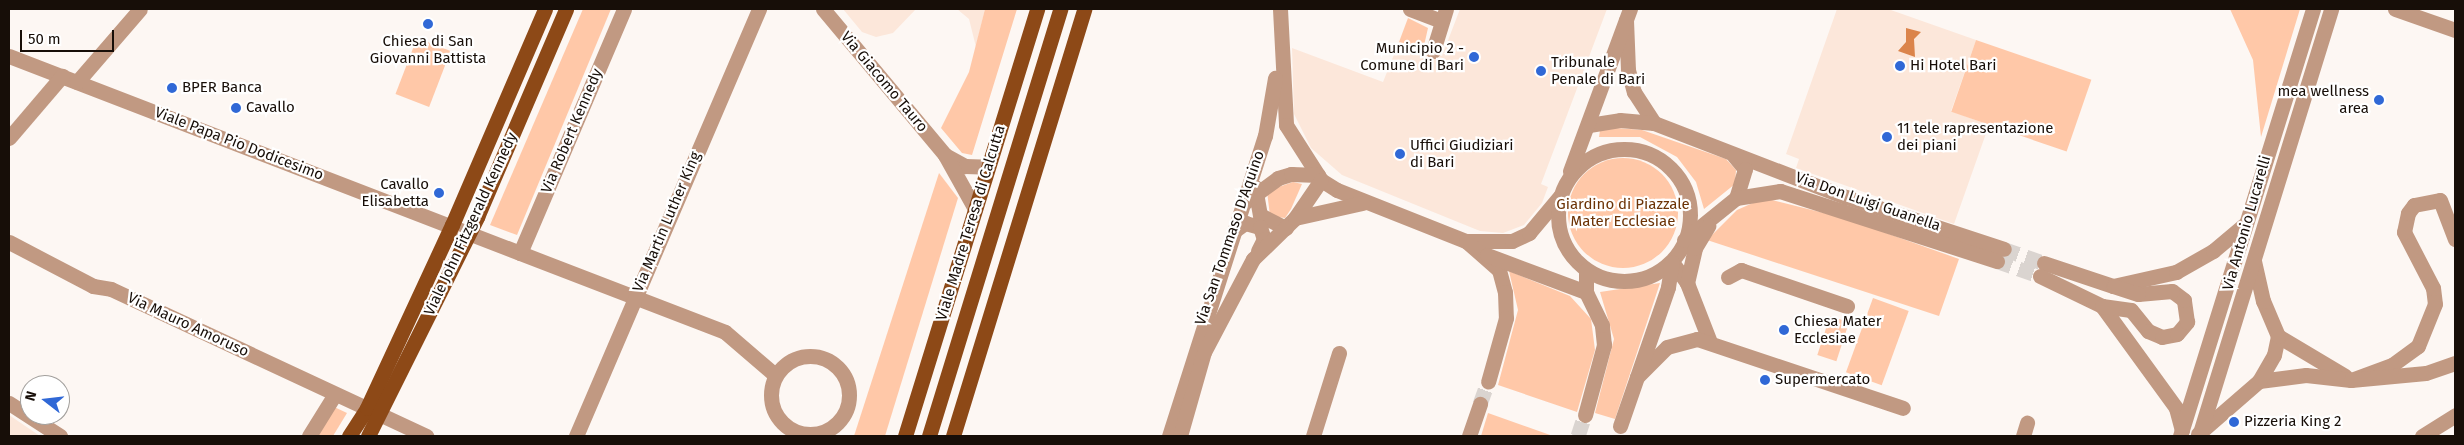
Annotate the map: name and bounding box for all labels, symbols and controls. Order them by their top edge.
marker: Chiesa di San Giovanni Battista [422,18,434,30]
scale bar [22,20,116,52]
street label: Via Giacomo Tauro [837,28,931,136]
text: 50 m [28,30,61,48]
place label: Chiesa di San Giovanni Battista [370,32,486,67]
place label: Municipio 2 - Comune di Bari [1360,39,1464,74]
marker: Municipio 2 - Comune di Bari [1468,51,1480,63]
place label: Tribunale Penale di Bari [1551,53,1645,88]
place label: Hi Hotel Bari [1910,57,1996,75]
marker: Hi Hotel Bari [1894,60,1906,72]
marker: Tribunale Penale di Bari [1535,65,1547,77]
street label: Via Robert Kennedy [538,66,606,196]
place label: BPER Banca [182,79,262,97]
marker: BPER Banca [166,82,178,94]
place label: mea wellness area [2277,82,2369,117]
marker: mea wellness area [2373,94,2385,106]
place label: Cavallo [246,99,295,117]
marker: Cavallo [230,102,242,114]
street label: Viale Papa Pio Dodicesimo [152,103,326,185]
place label: 11 tele rapresentazione dei piani [1897,119,2053,154]
street label: Viale Madre Teresa di Calcutta [933,123,1009,323]
street label: Viale John Fitzgerald Kennedy [421,130,521,318]
marker: 11 tele rapresentazione dei piani [1881,131,1893,143]
place label: Uffici Giudiziari di Bari [1410,136,1514,171]
street label: Via San Tommaso D'Aquino [1192,148,1268,328]
marker: Uffici Giudiziari di Bari [1394,148,1406,160]
street label: Via Martin Luther King [629,149,705,295]
street label: Via Antonio Lucarelli [2219,153,2275,293]
street label: Via Don Luigi Guanella [1793,169,1943,235]
place label: Cavallo Elisabetta [361,175,429,210]
marker: Cavallo Elisabetta [433,187,445,199]
park label: Giardino di Piazzale Mater Ecclesiae [1556,195,1690,230]
street label: Via Mauro Amoruso [124,289,252,361]
place label: Chiesa Mater Ecclesiae [1794,312,1881,347]
marker: Chiesa Mater Ecclesiae [1778,324,1790,336]
place label: Supermercato [1775,371,1870,389]
marker: Supermercato [1759,374,1771,386]
north arrow [20,375,70,425]
text: N [22,389,41,403]
place label: Pizzeria King 2 [2244,413,2341,431]
marker: Pizzeria King 2 [2228,416,2240,428]

